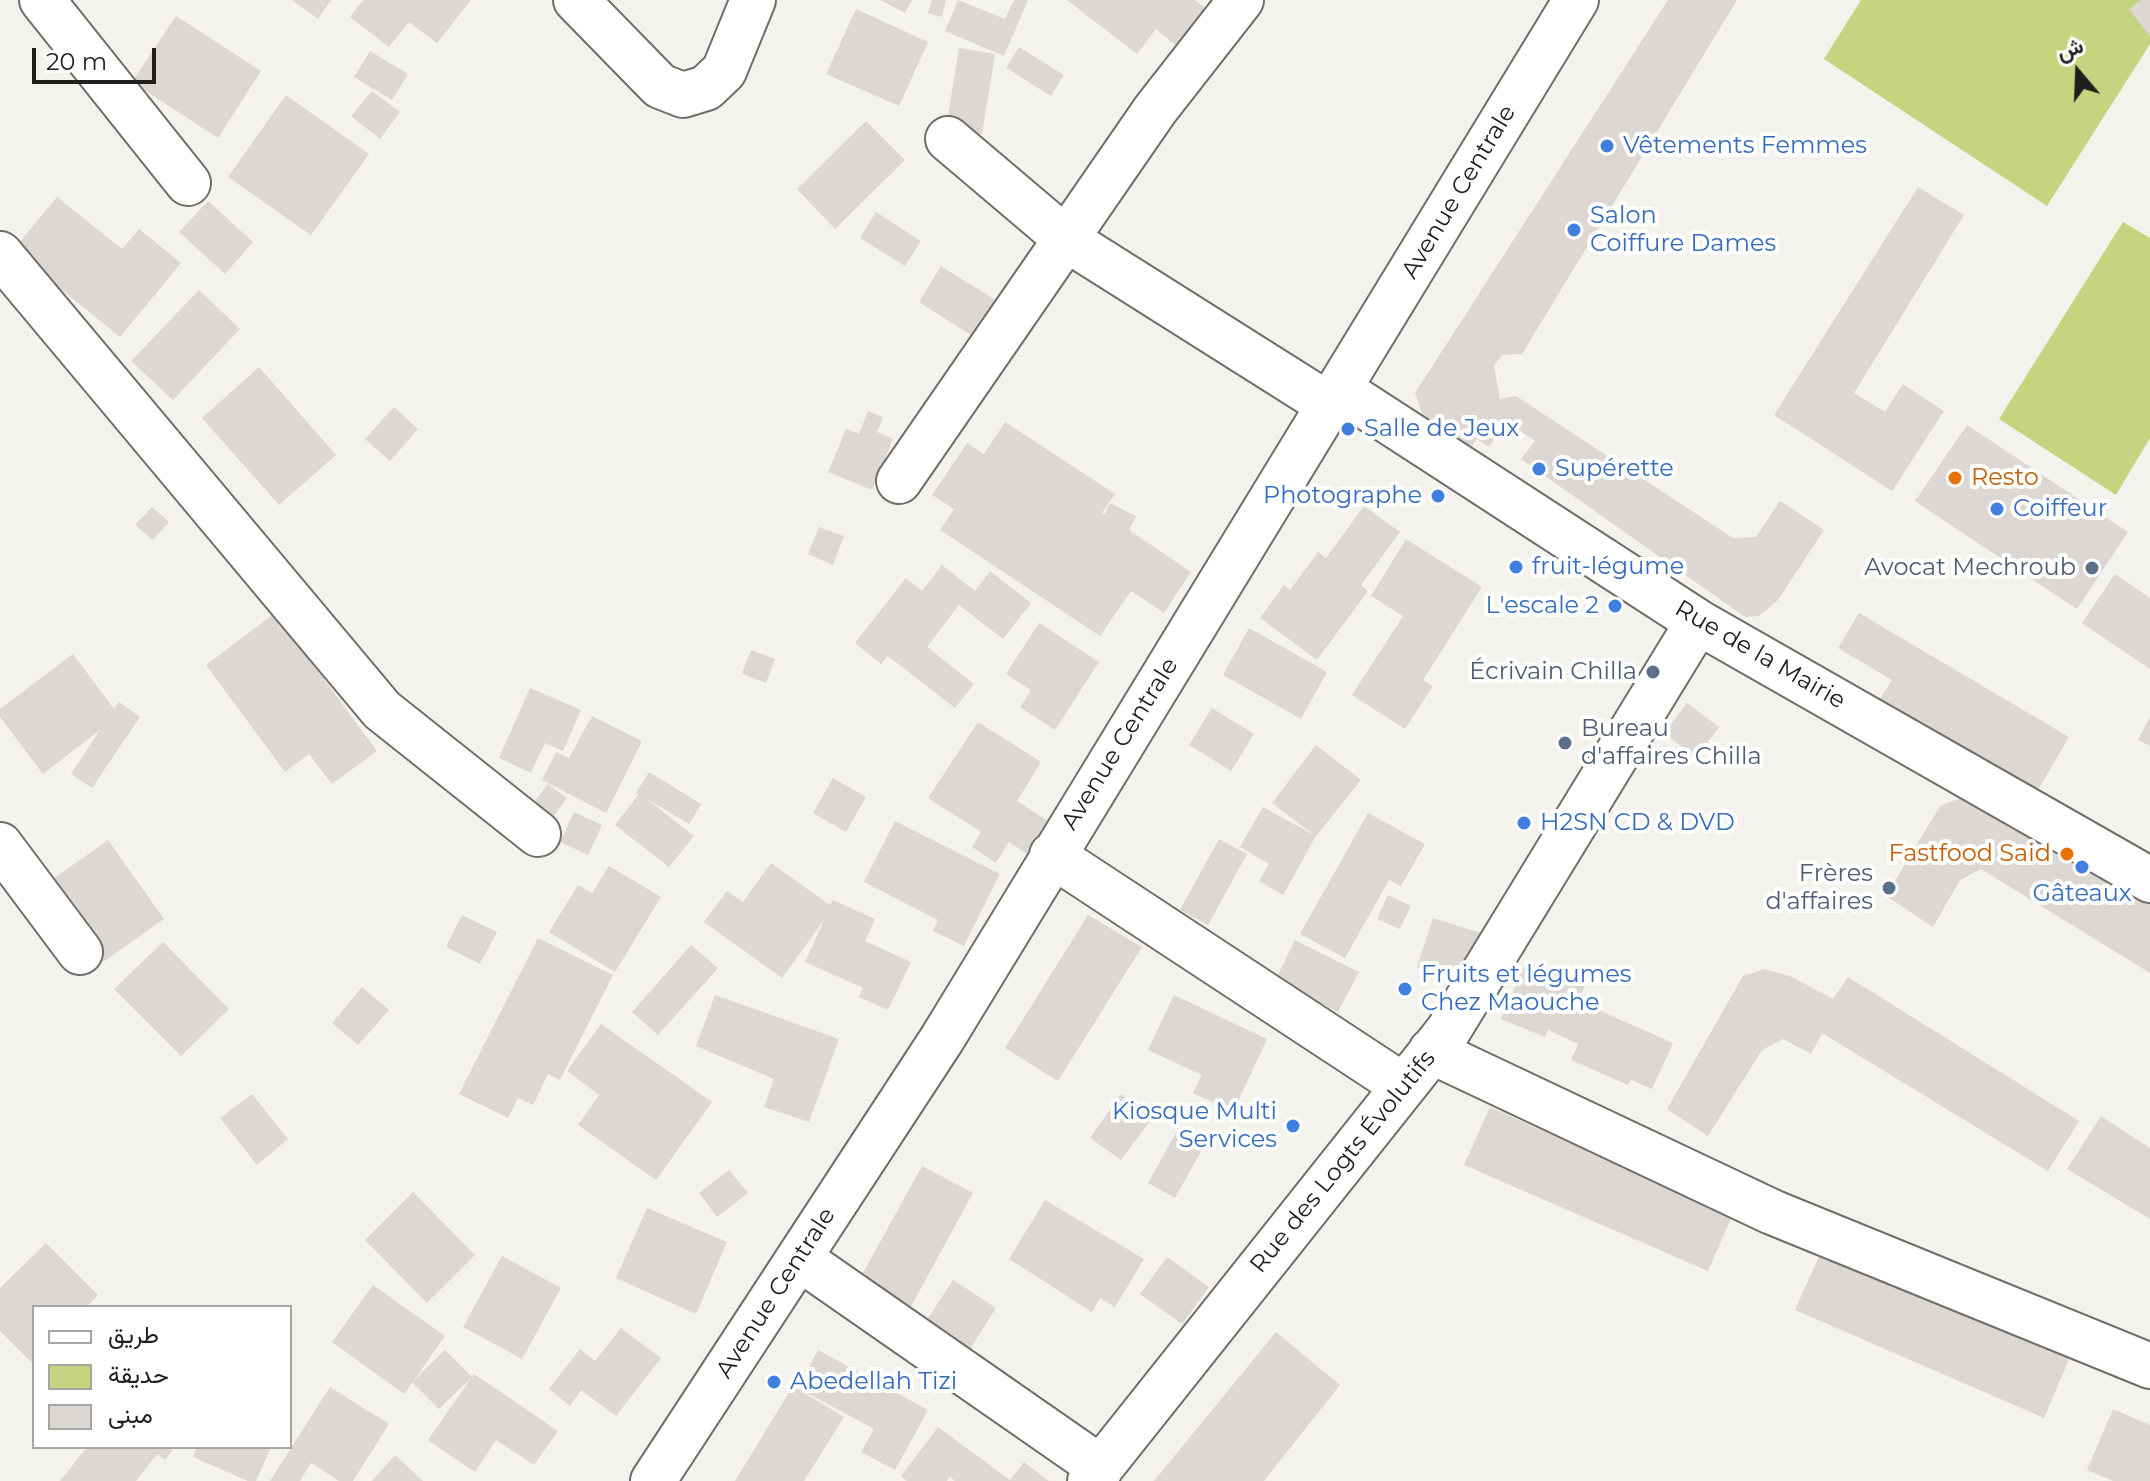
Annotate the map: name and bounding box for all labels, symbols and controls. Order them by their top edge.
scale bar [36,32,160,82]
north arrow [2038,32,2118,112]
text: ش [2053,32,2087,66]
text: 20 m [46,47,107,76]
street label: Avenue Centrale [1396,100,1522,284]
place label: Vêtements Femmes [1623,132,1867,160]
marker: Vêtements Femmes [1598,137,1616,155]
place label: Salon Coiffure Dames [1590,202,1776,258]
marker: Salon Coiffure Dames [1565,221,1583,239]
place label: Salle de Jeux [1364,415,1519,443]
marker: Salle de Jeux [1339,420,1357,438]
place label: Supérette [1555,455,1674,483]
marker: Supérette [1530,460,1548,478]
place label: Resto [1971,464,2039,492]
marker: Resto [1946,469,1964,487]
place label: Photographe [1263,482,1422,510]
marker: Photographe [1429,487,1447,505]
place label: Coiffeur [2013,495,2107,523]
marker: Coiffeur [1988,500,2006,518]
place label: fruit-légume [1532,553,1684,581]
place label: Avocat Mechroub [1864,554,2076,582]
marker: fruit-légume [1507,558,1525,576]
marker: Avocat Mechroub [2083,559,2101,577]
place label: L'escale 2 [1486,592,1599,620]
street label: Rue de la Mairie [1670,594,1850,716]
marker: L'escale 2 [1606,597,1624,615]
street label: Avenue Centrale [1055,653,1185,835]
place label: Écrivain Chilla [1469,658,1637,686]
marker: Écrivain Chilla [1644,663,1662,681]
place label: Bureau d'affaires Chilla [1581,715,1762,771]
marker: Bureau d'affaires Chilla [1556,734,1574,752]
place label: H2SN CD & DVD [1540,809,1735,837]
marker: H2SN CD & DVD [1515,814,1533,832]
place label: Fastfood Said [1888,840,2051,868]
marker: Fastfood Said [2058,845,2076,863]
marker: Gâteaux [2073,858,2091,876]
place label: Frères d'affaires [1765,860,1873,916]
marker: Frères d'affaires [1880,879,1898,897]
place label: Gâteaux [2032,880,2132,908]
place label: Fruits et légumes Chez Maouche [1421,961,1631,1017]
marker: Fruits et légumes Chez Maouche [1396,980,1414,998]
street label: Rue des Logts Évolutifs [1244,1045,1442,1279]
place label: Kiosque Multi Services [1112,1098,1277,1154]
marker: Kiosque Multi Services [1284,1117,1302,1135]
street label: Avenue Centrale [710,1202,842,1384]
legend [32,1305,292,1449]
text: طريق [108,1320,159,1349]
text: حديقة [108,1360,169,1389]
place label: Abedellah Tizi [790,1368,957,1396]
marker: Abedellah Tizi [765,1373,783,1391]
text: مبنى [108,1400,153,1429]

